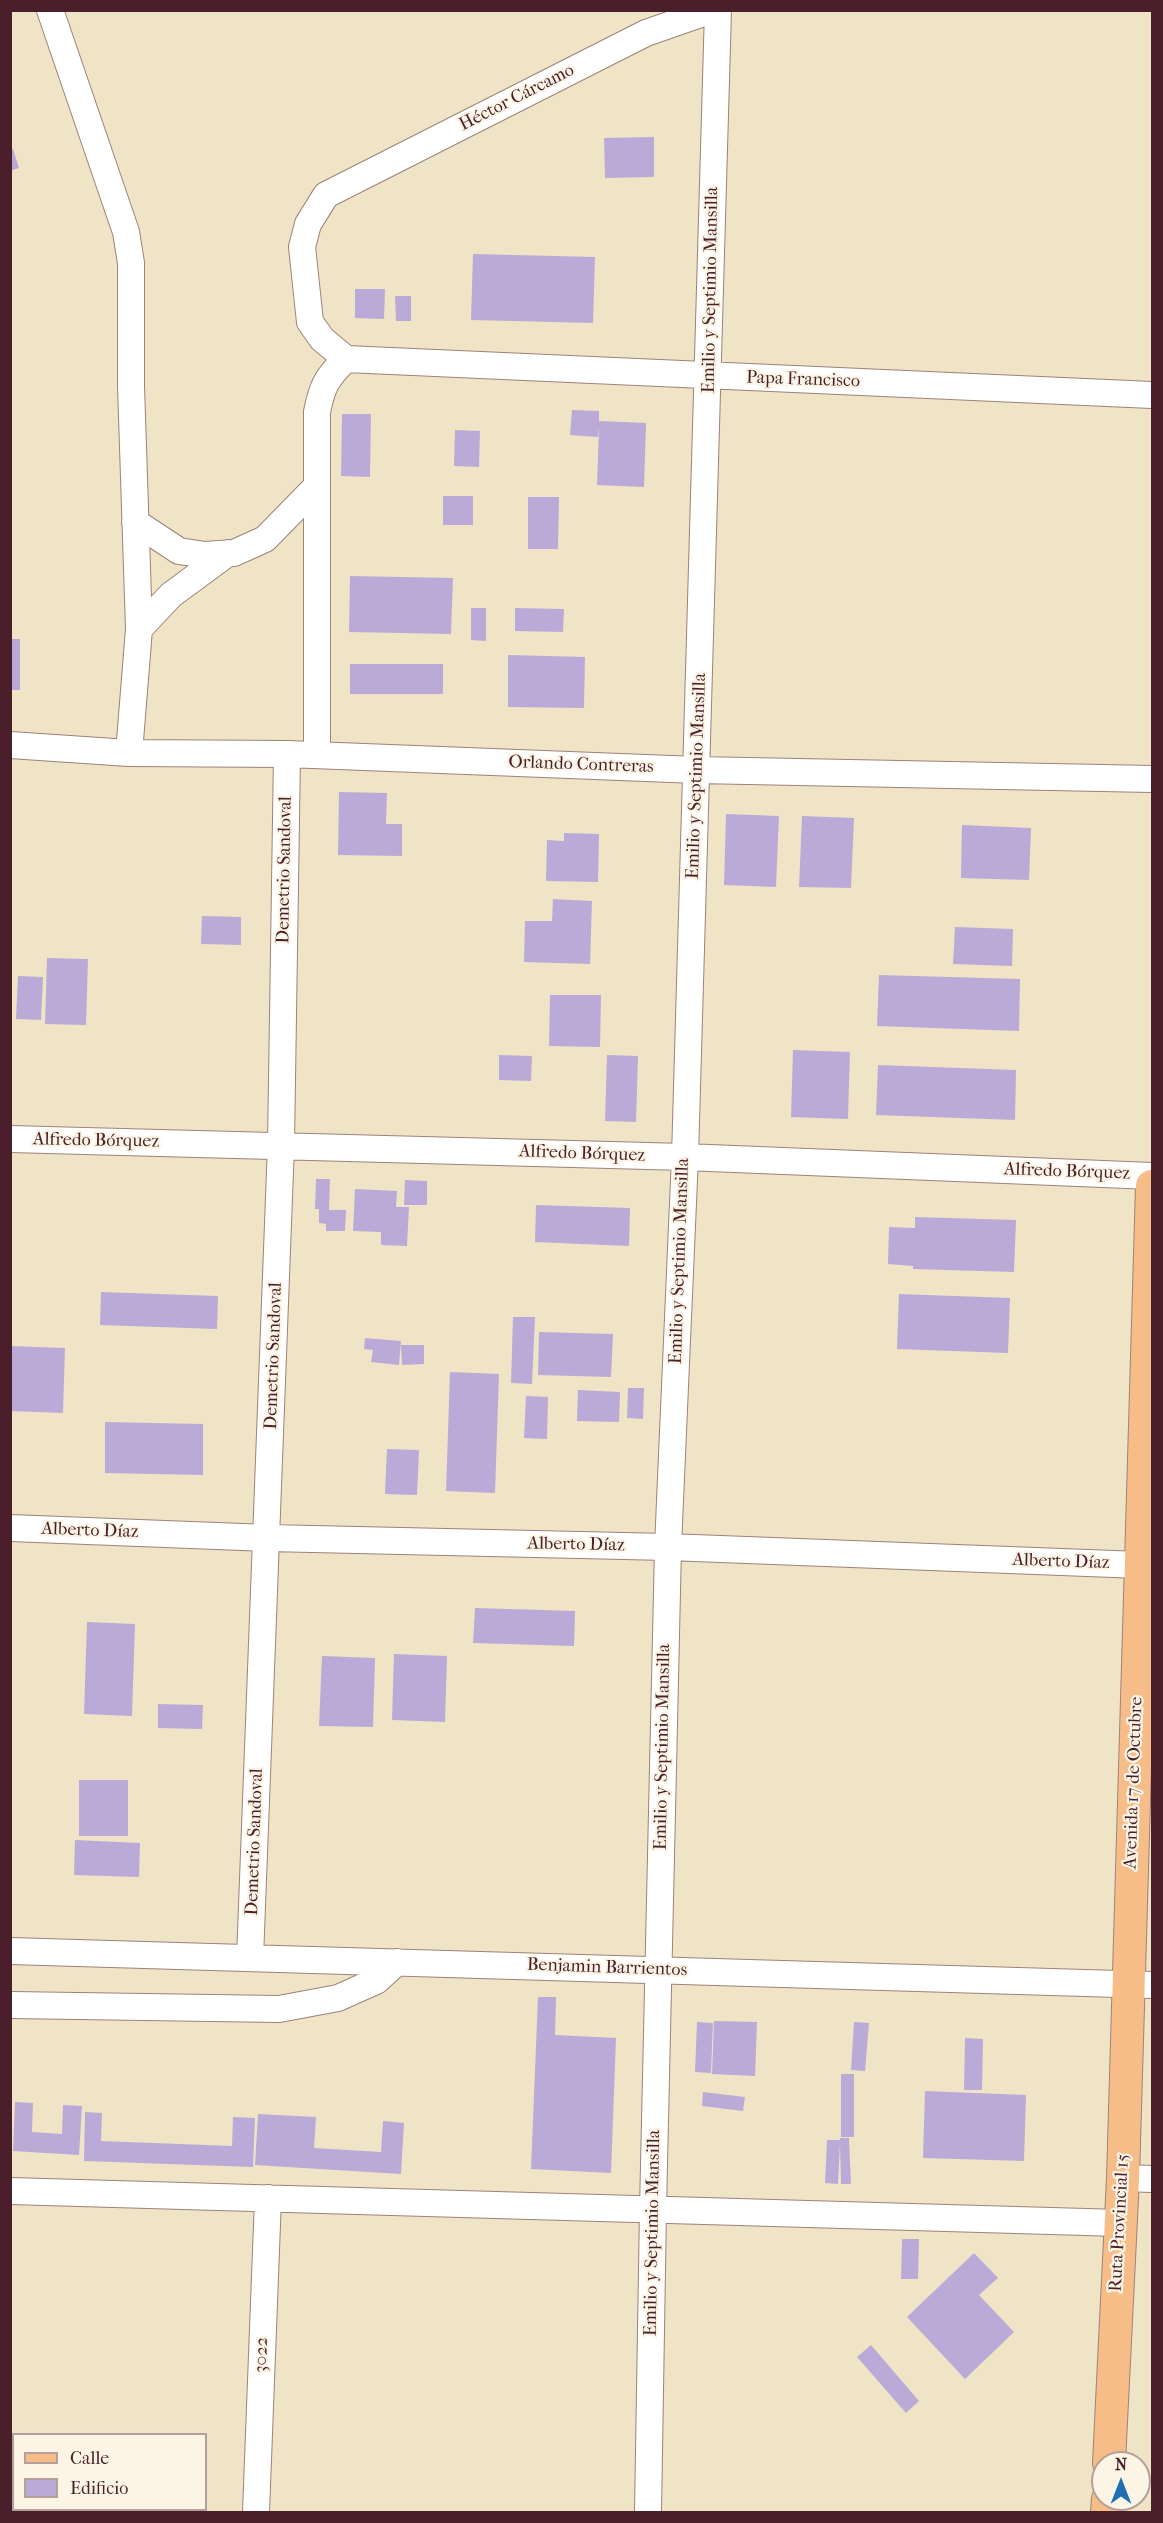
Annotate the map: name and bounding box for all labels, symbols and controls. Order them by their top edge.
street label: Héctor Cárcamo [456,60,578,136]
street label: Emilio y Septimio Mansilla [698,187,724,393]
street label: Papa Francisco [746,367,860,393]
street label: Emilio y Septimio Mansilla [683,673,711,879]
street label: Orlando Contreras [508,752,654,778]
street label: Demetrio Sandoval [273,796,297,944]
street label: Alfredo Bórquez [33,1129,159,1153]
street label: Alfredo Bórquez [518,1141,646,1167]
street label: Emilio y Septimio Mansilla [666,1158,694,1364]
street label: Alfredo Bórquez [1003,1159,1131,1185]
street label: Demetrio Sandoval [261,1282,287,1430]
street label: Alberto Díaz [41,1519,139,1543]
street label: Alberto Díaz [527,1533,625,1557]
street label: Alberto Díaz [1012,1550,1110,1574]
street label: Emilio y Septimio Mansilla [650,1644,676,1850]
street label: Avenida 17 de Octubre [1120,1696,1148,1870]
street label: Demetrio Sandoval [242,1768,268,1916]
street label: Benjamin Barrientos [526,1954,688,1982]
street label: Emilio y Septimio Mansilla [640,2130,666,2336]
street label: Ruta Provincial 15 [1106,2154,1134,2292]
street label: 3022 [251,2337,273,2373]
legend [12,2433,207,2511]
text: Calle [70,2448,109,2469]
north arrow [1091,2451,1151,2511]
text: N [1115,2455,1127,2474]
text: Edificio [70,2478,128,2499]

